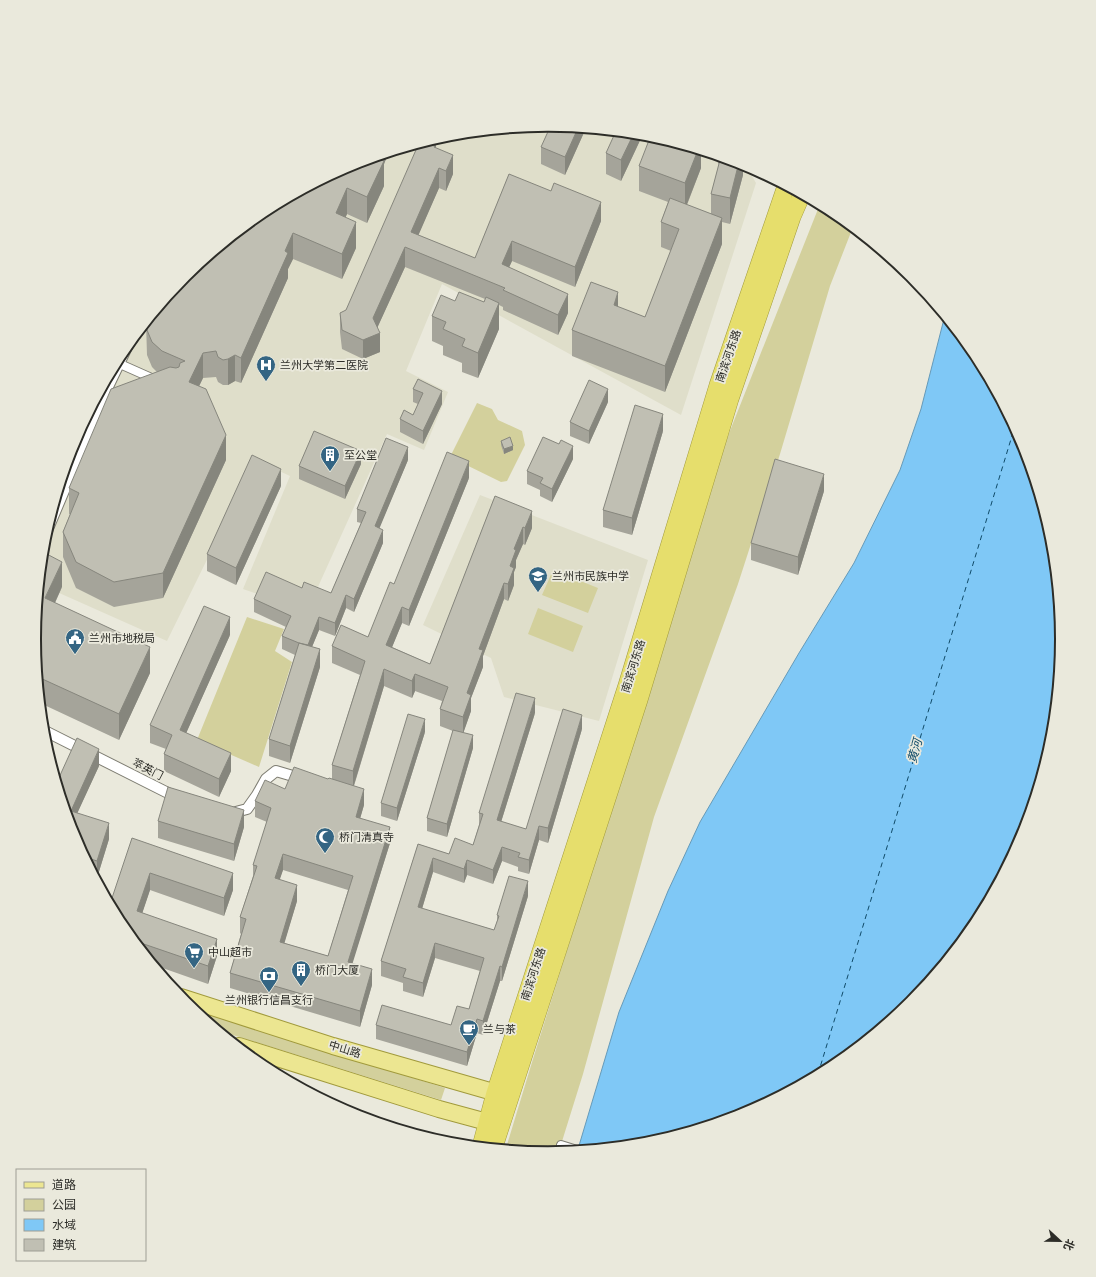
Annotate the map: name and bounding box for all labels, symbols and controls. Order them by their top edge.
street label: 南滨河东路 [711,327,744,384]
hospital icon: 兰州大学第二医院 [255,354,277,382]
place label: 兰州大学第二医院 [280,357,368,372]
building icon: 至公堂 [319,444,341,472]
place label: 至公堂 [344,447,377,462]
school or university icon: 兰州市民族中学 [527,565,549,593]
place label: 兰州市民族中学 [552,568,629,583]
public building icon: 兰州市地税局 [64,627,86,655]
place label: 兰州市地税局 [89,630,155,645]
street label: 南滨河东路 [617,637,648,694]
water label: 黄河 [903,735,927,765]
street label: 萃英门 [130,754,166,783]
mosque icon: 桥门清真寺 [314,826,336,854]
place label: 桥门清真寺 [339,829,394,844]
supermarket icon: 中山超市 [183,941,205,969]
place label: 中山超市 [208,944,252,959]
street label: 南滨河东路 [517,945,548,1002]
building icon: 桥门大厦 [290,959,312,987]
place label: 桥门大厦 [315,962,359,977]
bank icon: 兰州银行信昌支行 [258,965,280,993]
place label: 兰州银行信昌支行 [225,992,313,1007]
cafe icon: 兰与茶 [458,1018,480,1046]
place label: 兰与茶 [483,1021,516,1036]
street label: 中山路 [327,1037,363,1061]
legend [16,1169,146,1261]
text: 道路 [52,1176,76,1193]
text: 公园 [52,1196,76,1213]
text: 水域 [52,1216,76,1233]
north arrow [1040,1221,1080,1261]
text: 建筑 [52,1236,76,1253]
text: 北 [1061,1237,1079,1253]

